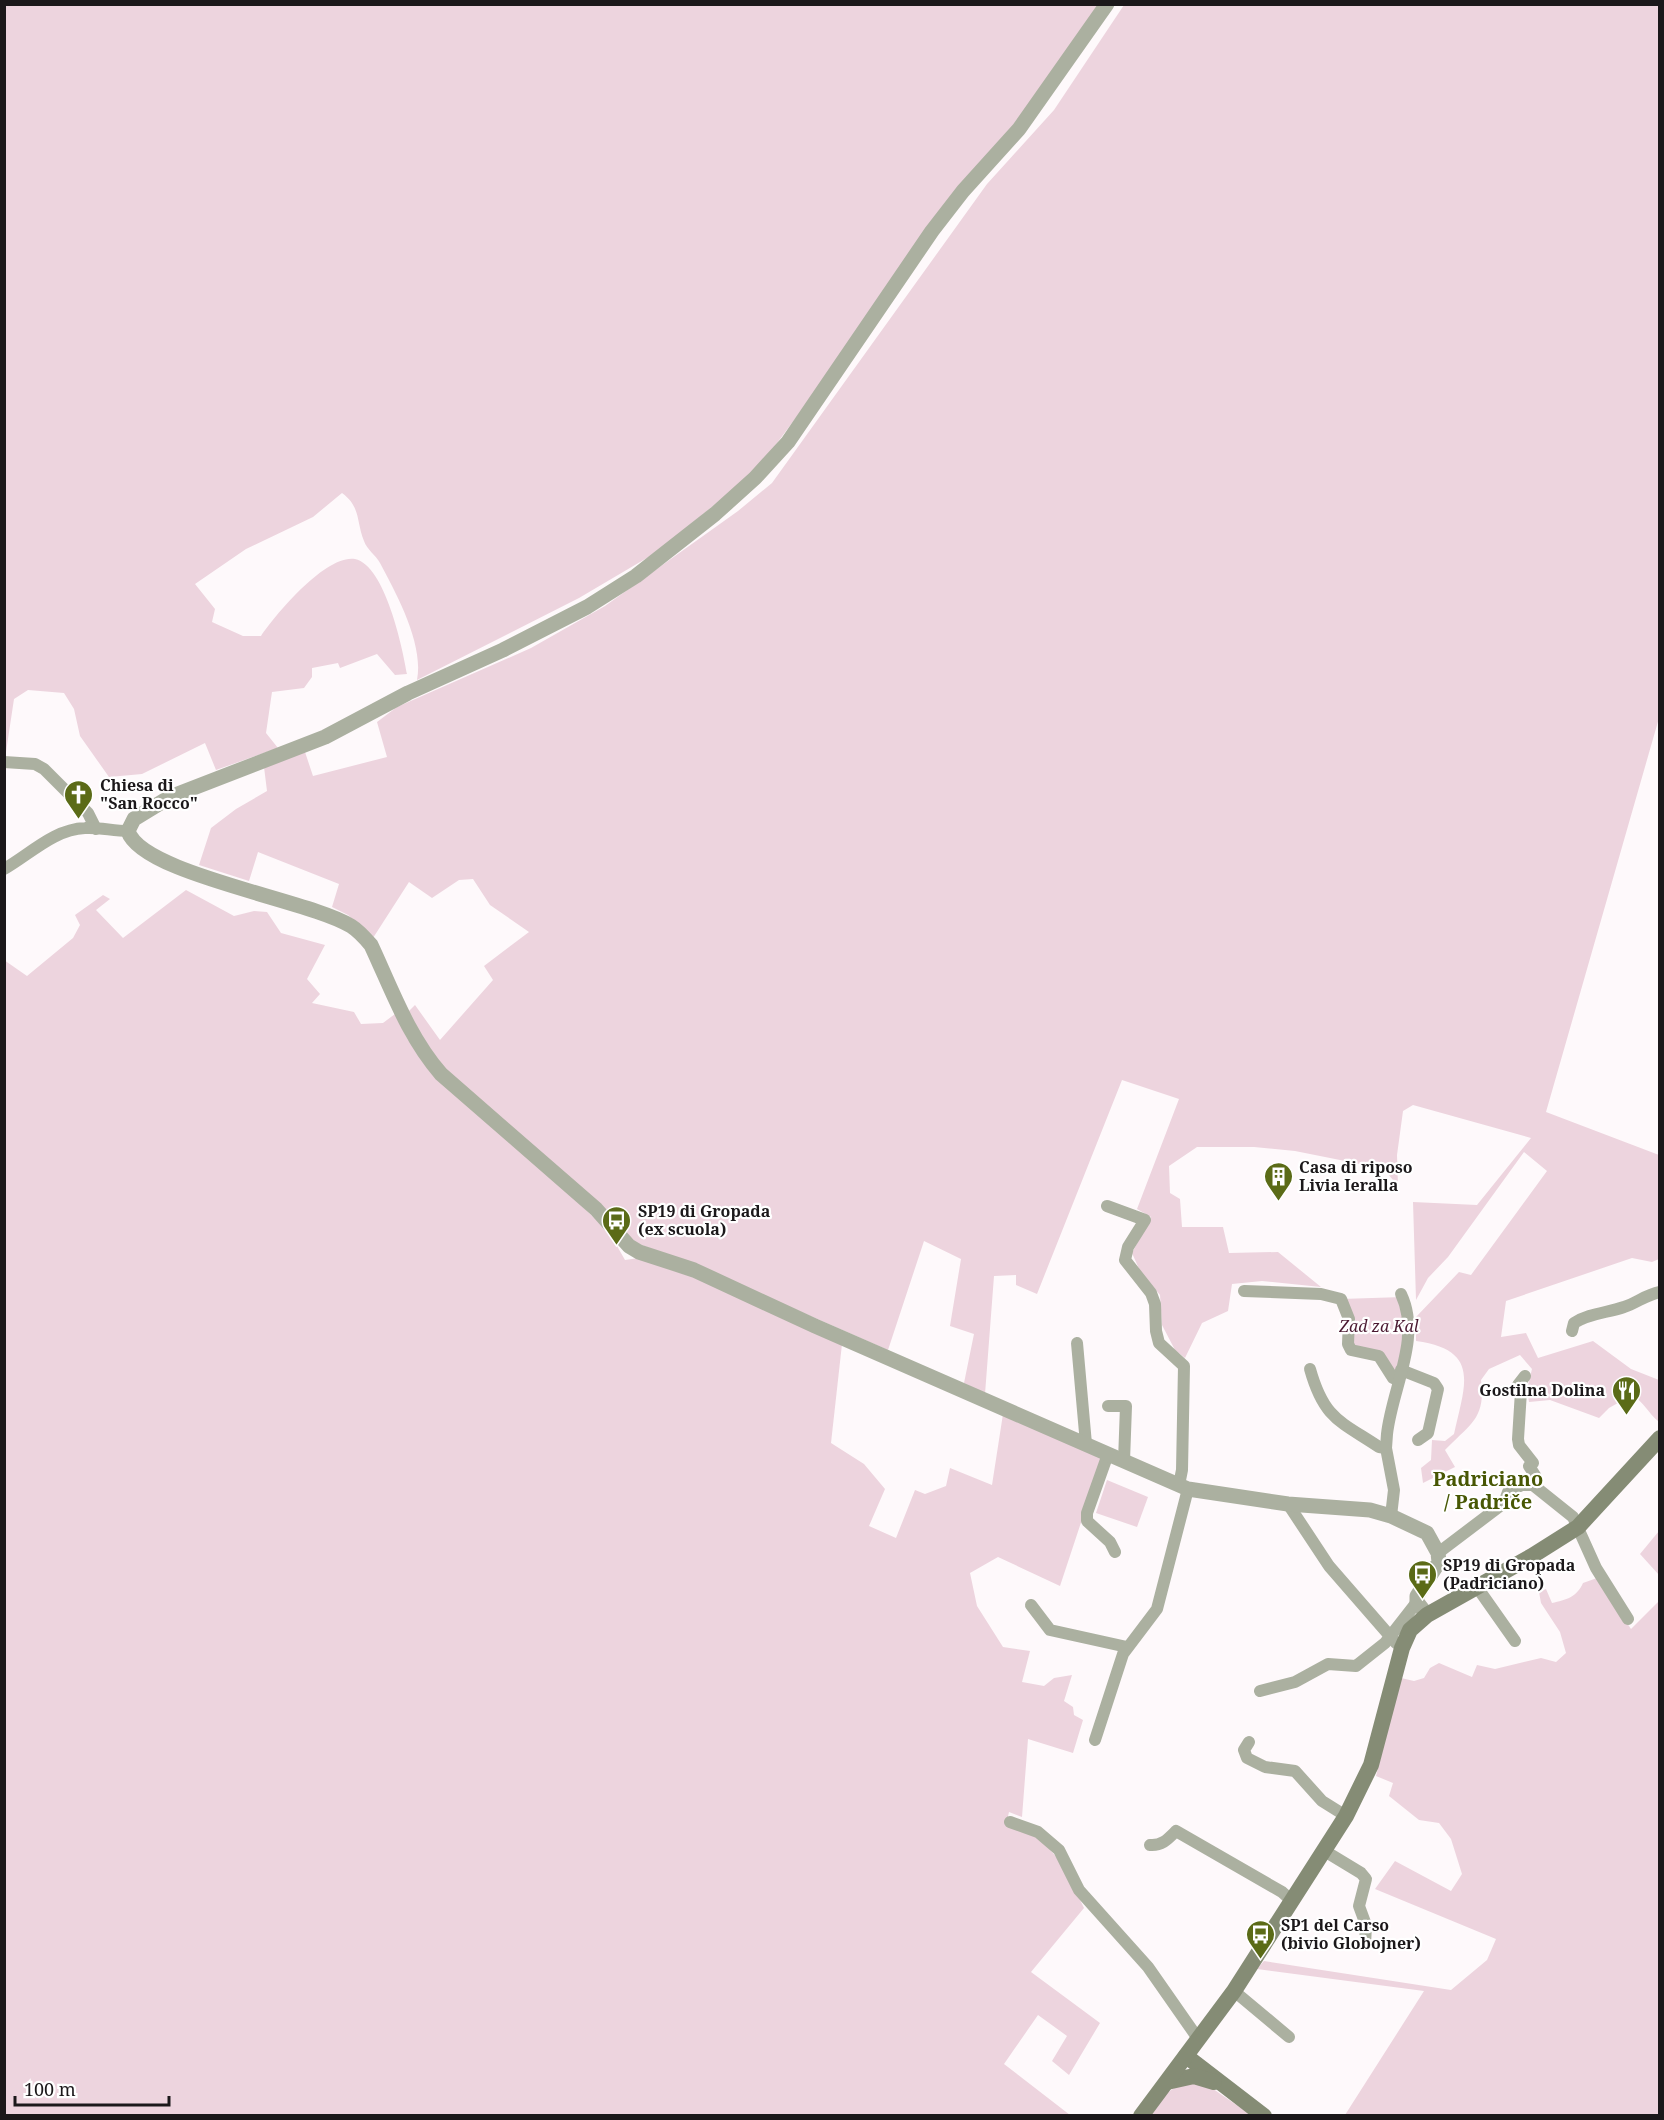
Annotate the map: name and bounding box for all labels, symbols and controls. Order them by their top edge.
place label: Chiesa di "San Rocco" [100,774,198,814]
church icon: Chiesa di "San Rocco" [63,778,95,820]
place label: Casa di riposo Livia Ieralla [1299,1156,1413,1196]
building icon: Casa di riposo Livia Ieralla [1262,1160,1294,1202]
place label: SP19 di Gropada (ex scuola) [638,1200,771,1240]
bus stop icon: SP19 di Gropada (ex scuola) [601,1204,633,1246]
park label: Zad za Kal [1338,1315,1419,1337]
restaurant icon: Gostilna Dolina [1610,1374,1642,1416]
place label: Gostilna Dolina [1479,1379,1605,1401]
district label: Padriciano / Padriče [1433,1465,1543,1515]
place label: SP19 di Gropada (Padriciano) [1443,1554,1576,1594]
bus stop icon: SP19 di Gropada (Padriciano) [1406,1558,1438,1600]
place label: SP1 del Carso (bivio Globojner) [1281,1914,1421,1954]
bus stop icon: SP1 del Carso (bivio Globojner) [1244,1918,1276,1960]
scale bar [15,2069,170,2107]
text: 100 m [24,2077,76,2101]

